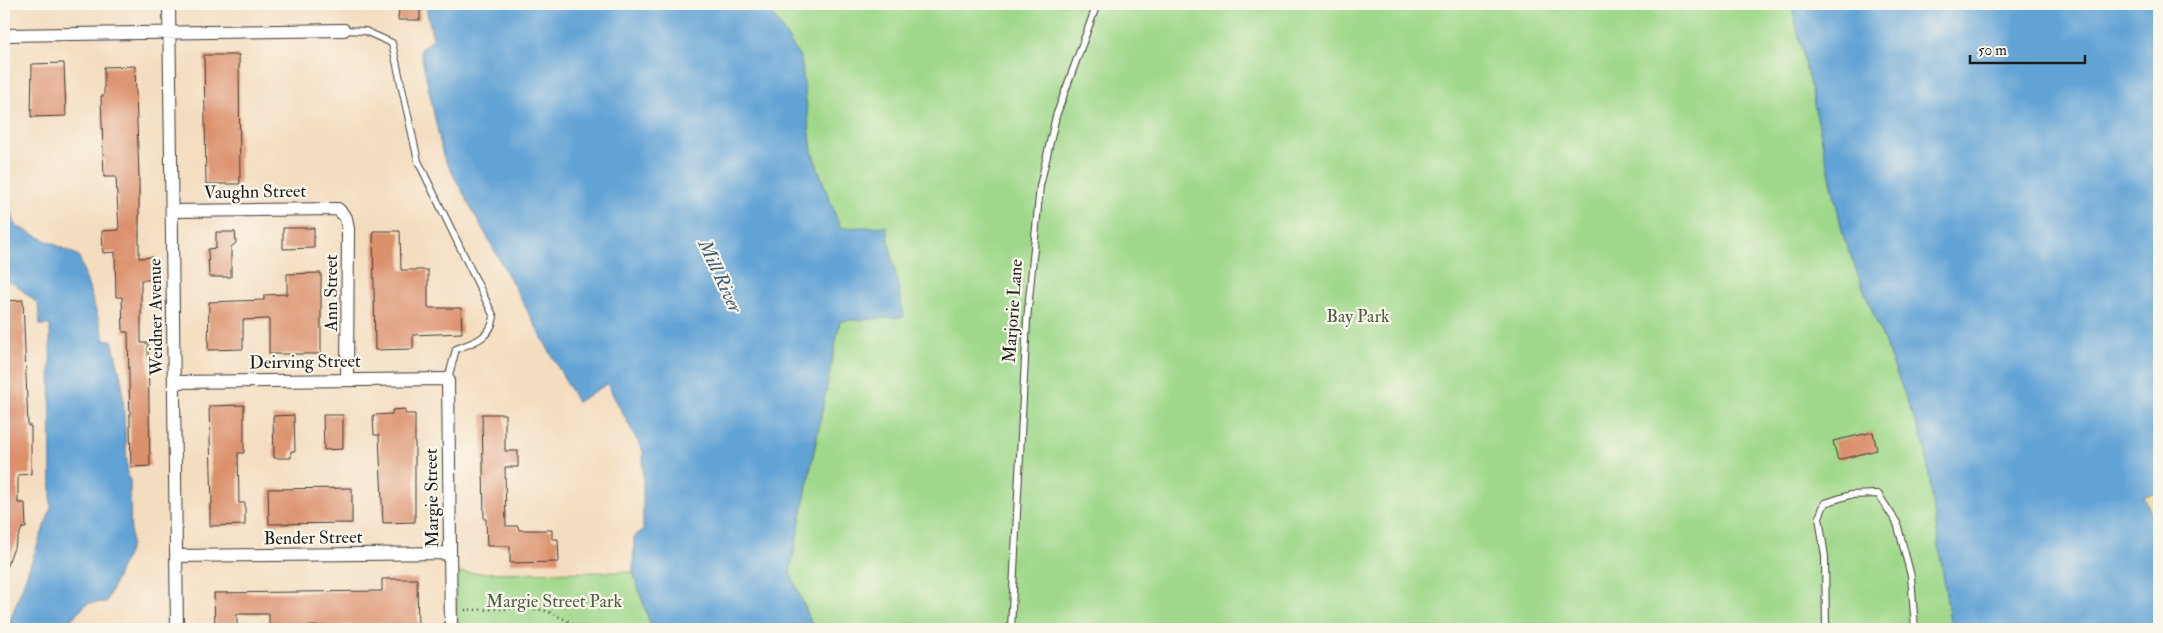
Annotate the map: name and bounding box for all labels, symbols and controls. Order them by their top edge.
scale bar [1970,32,2086,64]
text: 50 m [1978,41,2007,60]
street label: Vaughn Street [203,180,307,204]
water label: Mill River [692,235,748,317]
street label: Ann Street [320,254,343,333]
street label: Weidner Avenue [143,258,169,377]
street label: Marjorie Lane [998,258,1028,364]
park label: Bay Park [1326,305,1390,328]
street label: Deirving Street [249,350,361,374]
street label: Margie Street [420,448,444,548]
street label: Bender Street [263,526,363,550]
park label: Margie Street Park [486,590,622,613]

